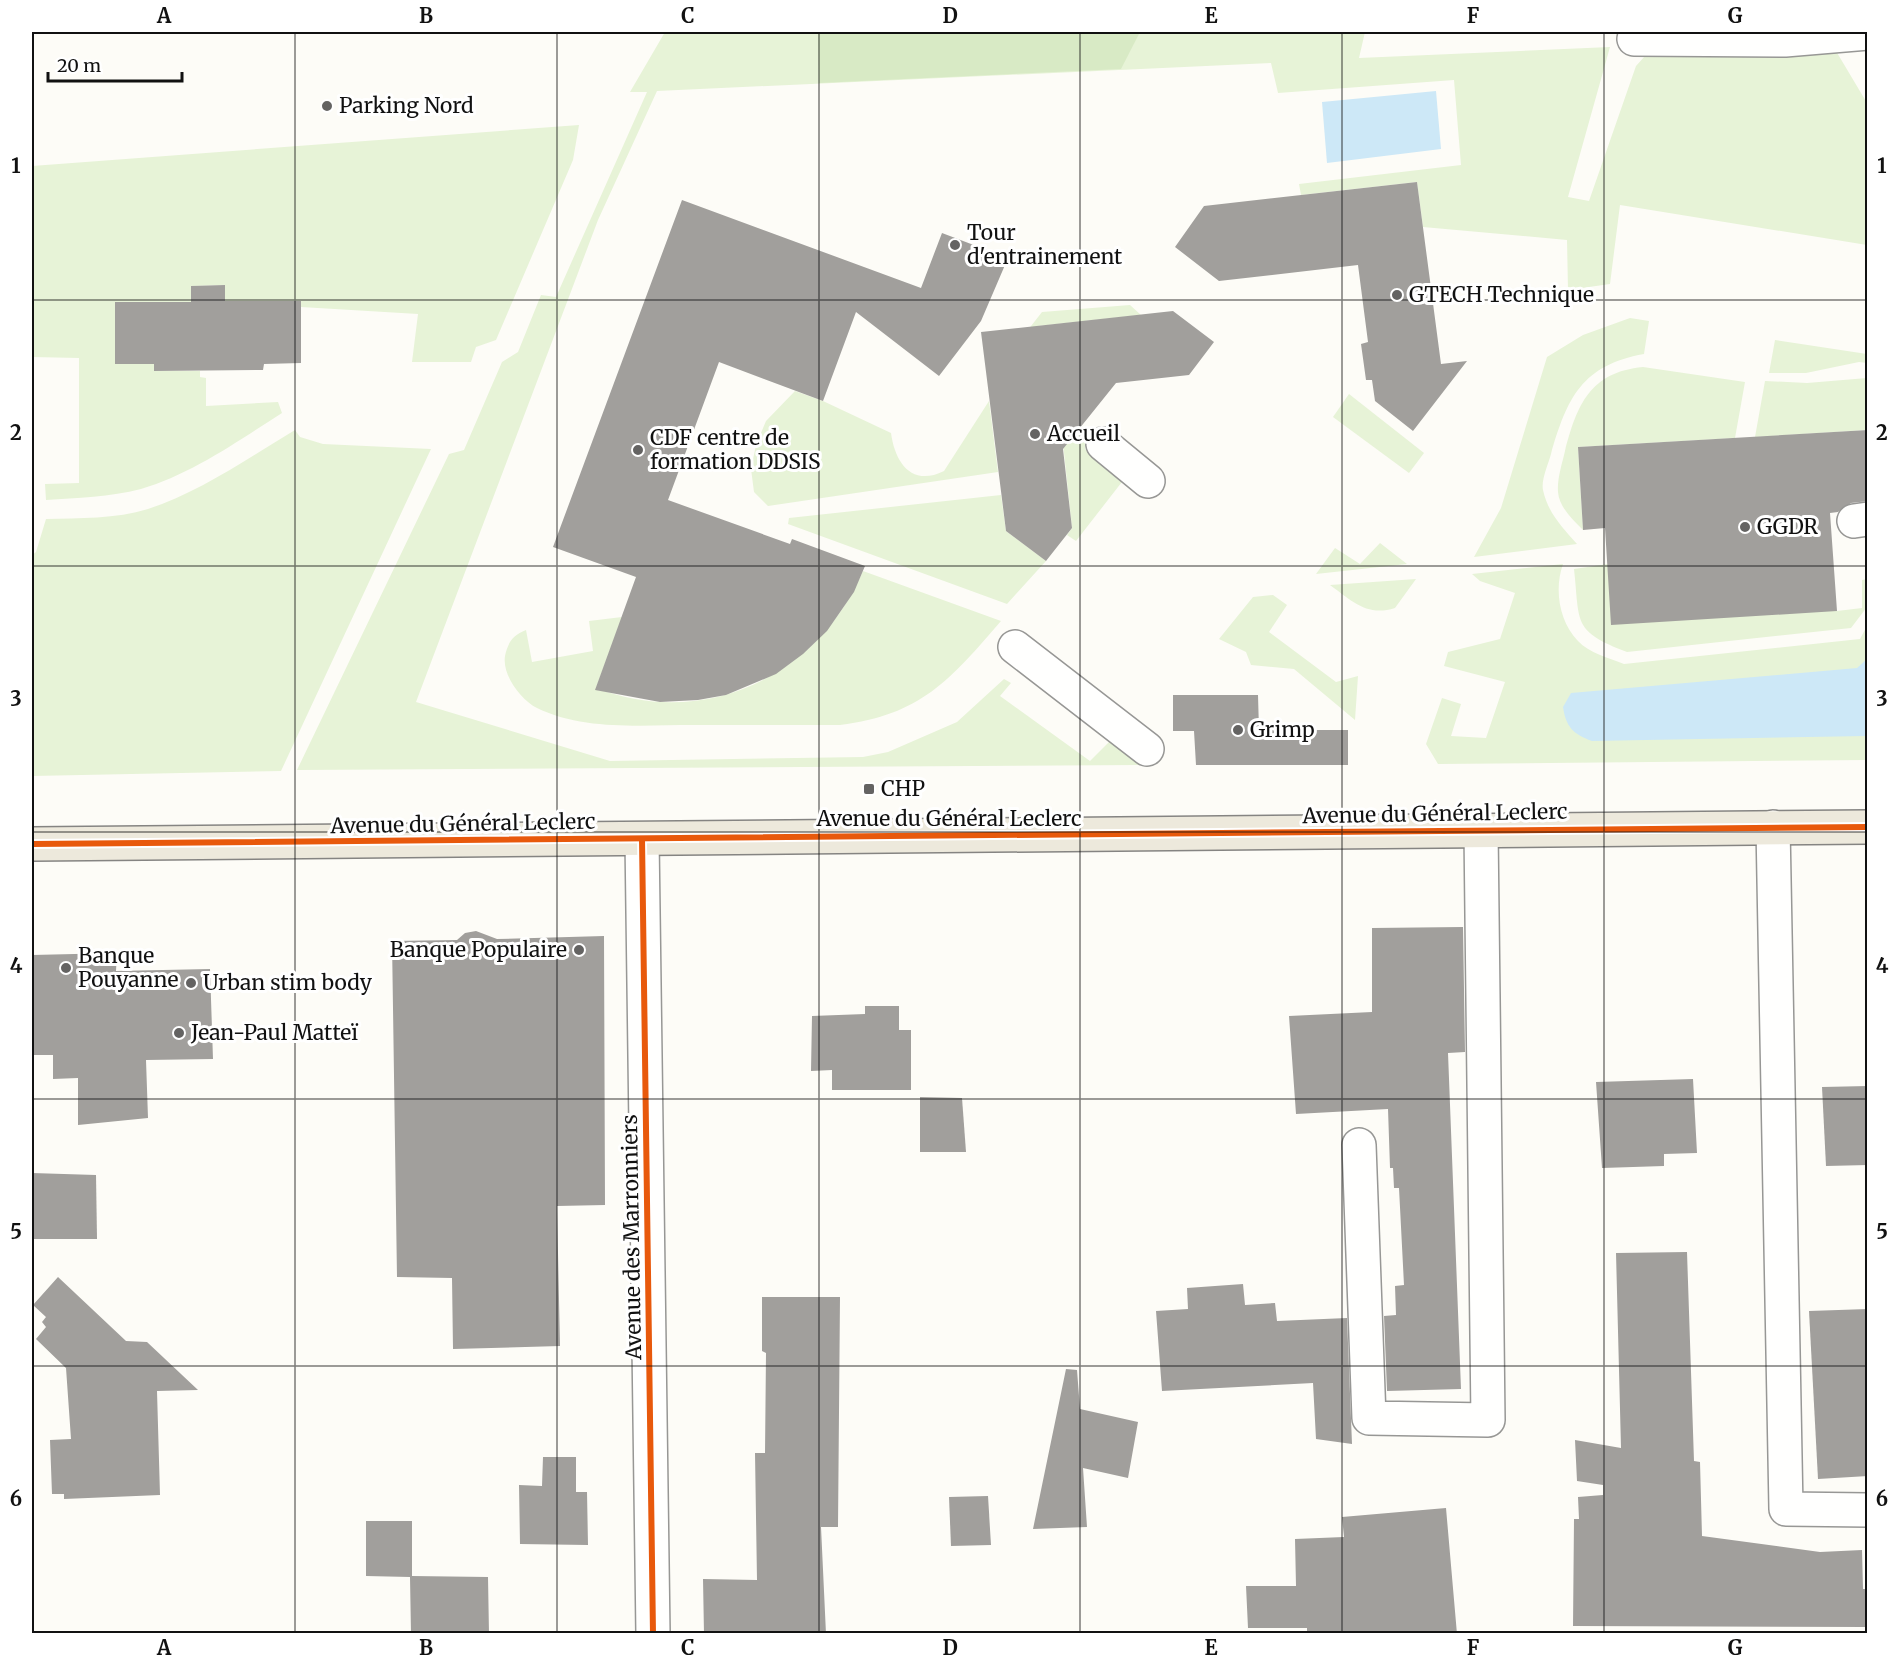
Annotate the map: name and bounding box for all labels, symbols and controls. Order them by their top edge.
text: A [156,3,172,28]
text: B [419,3,433,28]
text: C [681,3,695,28]
text: D [942,3,958,28]
text: E [1204,3,1218,28]
text: F [1467,3,1480,28]
text: G [1728,3,1743,28]
scale bar [48,45,182,83]
text: 20 m [57,54,101,77]
place label: Parking Nord [339,92,474,119]
marker: Parking Nord [320,99,334,113]
text: 1 [11,153,21,178]
text: 1 [1877,153,1887,178]
place label: Tour d'entrainement [967,219,1122,270]
marker: Tour d'entrainement [948,238,962,252]
place label: GTECH Technique [1409,281,1594,308]
marker: GTECH Technique [1390,288,1404,302]
text: 2 [10,420,22,445]
place label: Accueil [1046,420,1120,447]
text: 2 [1876,420,1888,445]
place label: CDF centre de formation DDSIS [650,424,820,475]
marker: Accueil [1028,427,1042,441]
marker: CDF centre de formation DDSIS [631,443,645,457]
place label: GGDR [1757,513,1818,540]
marker: GGDR [1738,520,1752,534]
text: 3 [10,686,22,711]
text: 3 [1876,686,1888,711]
place label: Grimp [1250,716,1315,743]
marker: Grimp [1231,723,1245,737]
place label: CHP [881,775,925,802]
marker: CHP [862,782,876,796]
street label: Avenue du Général Leclerc [1301,798,1568,829]
street label: Avenue du Général Leclerc [815,805,1082,832]
street label: Avenue du Général Leclerc [329,808,596,839]
place label: Banque Populaire [390,936,567,963]
place label: Banque Pouyanne [78,942,178,993]
marker: Banque Populaire [572,943,586,957]
text: 4 [10,953,23,978]
text: 4 [1876,953,1889,978]
marker: Banque Pouyanne [59,961,73,975]
place label: Urban stim body [203,969,373,996]
marker: Urban stim body [184,976,198,990]
place label: Jean-Paul Matteï [190,1019,358,1046]
marker: Jean-Paul Matteï [172,1026,186,1040]
street label: Avenue des Marronniers [616,1114,647,1361]
text: 5 [10,1219,22,1244]
text: 5 [1876,1219,1888,1244]
text: 6 [10,1486,22,1511]
text: 6 [1876,1486,1888,1511]
text: A [156,1635,172,1660]
text: B [419,1635,433,1660]
text: C [681,1635,695,1660]
text: D [942,1635,958,1660]
text: E [1204,1635,1218,1660]
text: F [1467,1635,1480,1660]
text: G [1728,1635,1743,1660]

